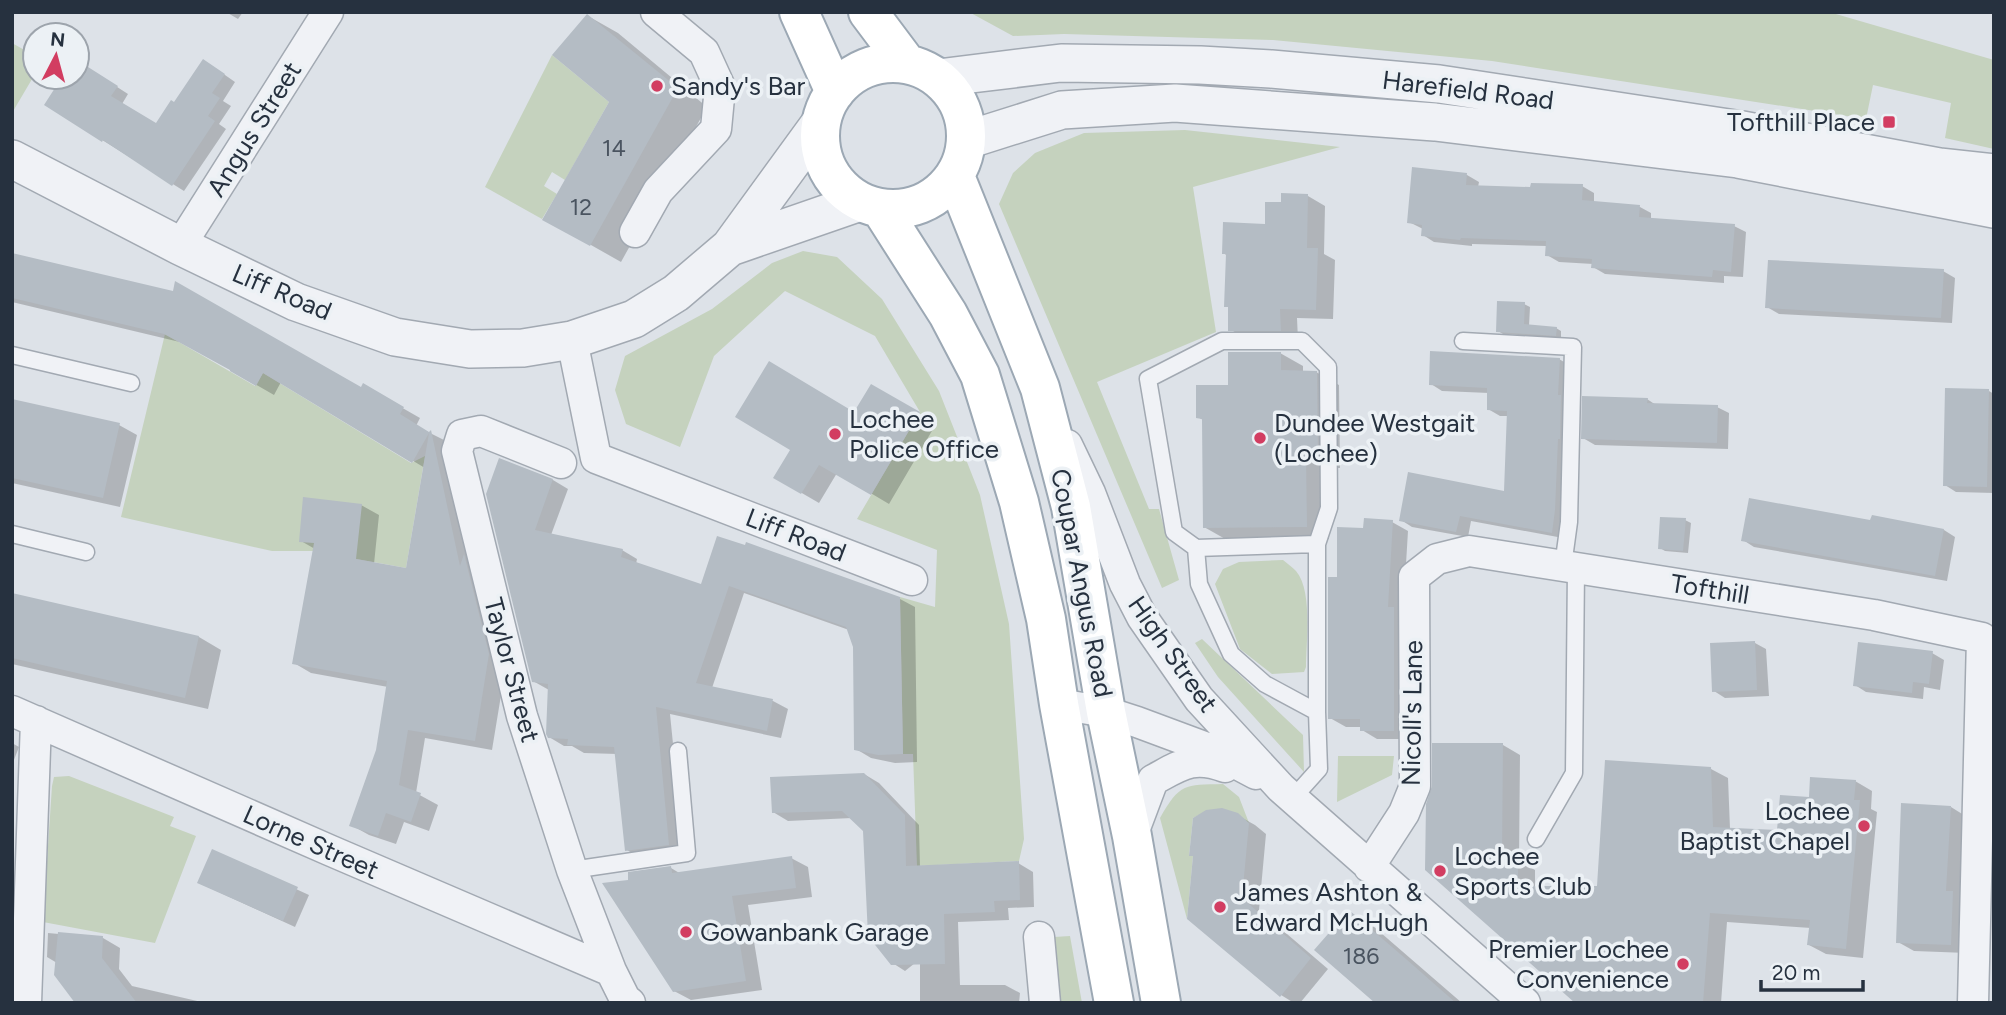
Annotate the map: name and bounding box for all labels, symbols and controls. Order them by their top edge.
north arrow [21,21,91,91]
text: N [49,27,66,52]
street label: Angus Street [200,55,308,202]
street label: Harefield Road [1380,64,1556,116]
place label: Sandy's Bar [671,70,806,102]
marker: Sandy's Bar [649,78,665,94]
place label: Tofthill Place [1727,106,1875,138]
marker: Tofthill Place [1881,114,1897,130]
house number: 14 [602,134,626,162]
house number: 12 [570,193,592,221]
street label: Liff Road [227,257,337,327]
place label: Lochee Police Office [849,403,999,465]
place label: Dundee Westgait (Lochee) [1274,407,1475,469]
marker: Lochee Police Office [827,426,843,442]
marker: Dundee Westgait (Lochee) [1252,430,1268,446]
street label: Coupar Angus Road [1044,466,1120,700]
street label: Liff Road [741,501,851,569]
street label: Tofthill [1668,567,1752,611]
street label: High Street [1121,590,1225,718]
street label: Taylor Street [477,594,547,746]
street label: Nicoll's Lane [1395,640,1429,786]
place label: Lochee Baptist Chapel [1679,795,1850,857]
street label: Lorne Street [238,798,384,886]
marker: Lochee Baptist Chapel [1856,818,1872,834]
place label: Lochee Sports Club [1454,840,1592,902]
marker: Lochee Sports Club [1432,863,1448,879]
place label: James Ashton & Edward McHugh [1234,876,1428,938]
marker: James Ashton & Edward McHugh [1212,899,1228,915]
place label: Gowanbank Garage [700,916,929,948]
marker: Gowanbank Garage [678,924,694,940]
place label: Premier Lochee Convenience [1488,933,1669,995]
house number: 186 [1343,942,1379,970]
scale bar [1761,948,1862,992]
marker: Premier Lochee Convenience [1675,956,1691,972]
text: 20 m [1772,960,1820,985]

